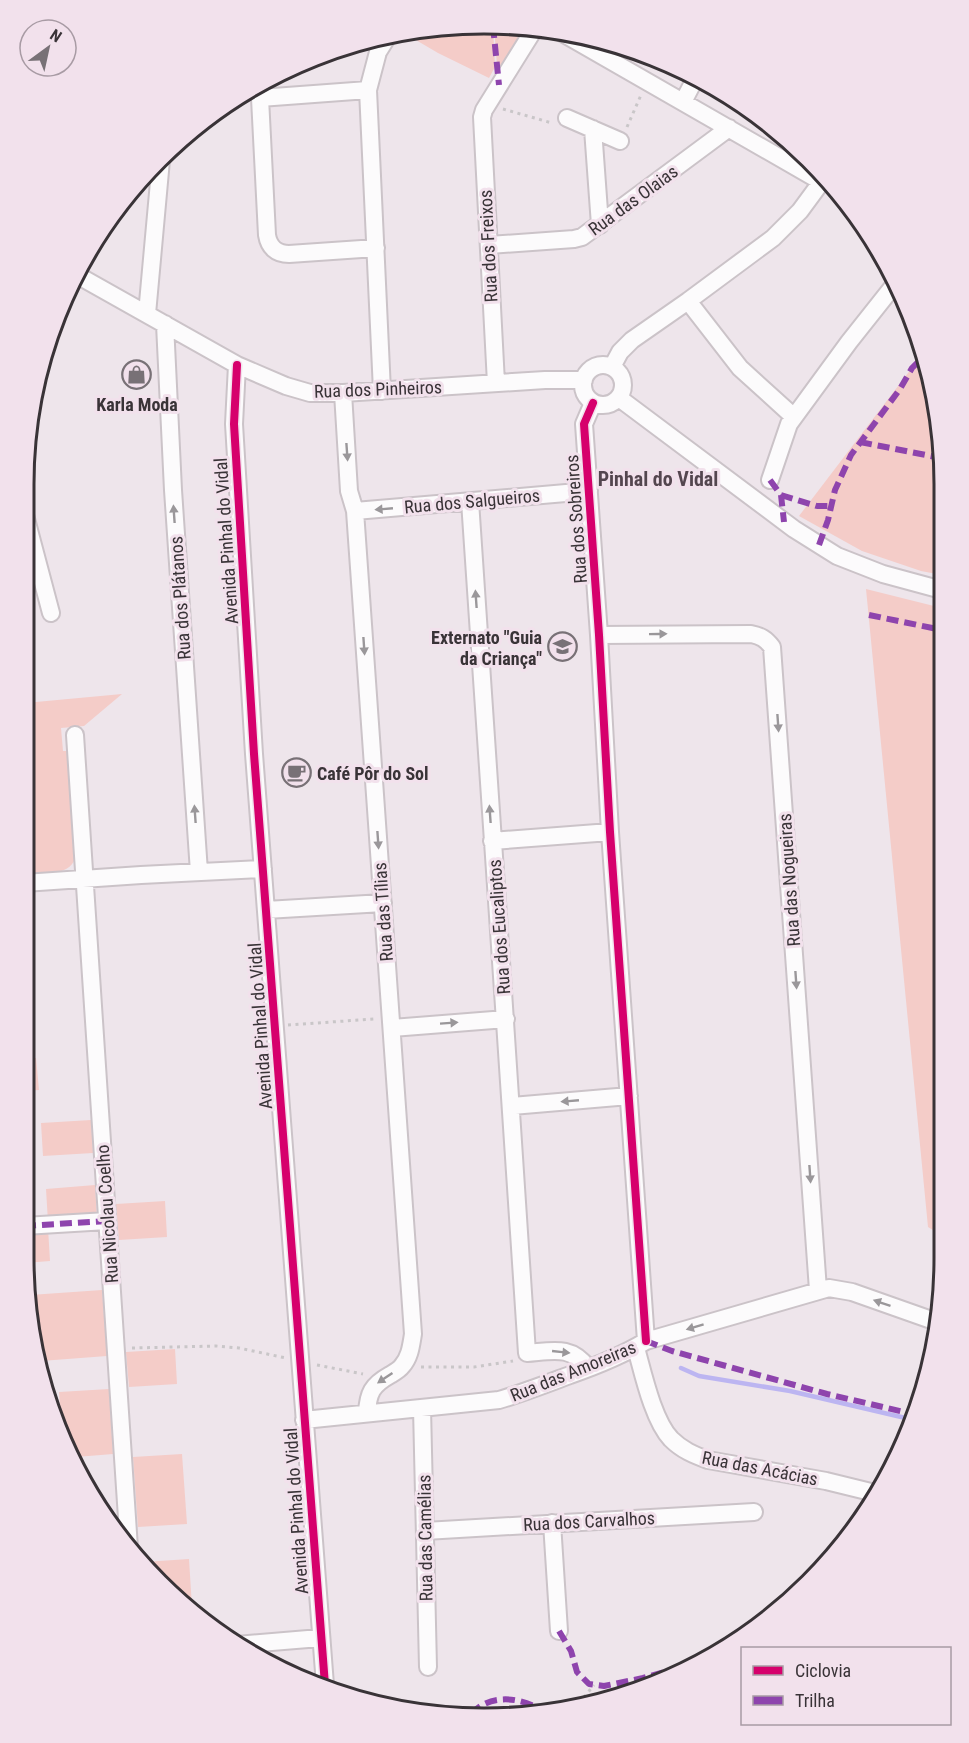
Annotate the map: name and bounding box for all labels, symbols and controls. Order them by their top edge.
north arrow [18,18,78,78]
text: N [47,25,65,46]
street label: Rua das Olaias [584,161,682,239]
street label: Rua dos Freixos [475,189,501,303]
shop icon: Karla Moda [121,359,153,391]
street label: Rua dos Pinheiros [314,376,442,402]
place label: Karla Moda [96,394,178,415]
one-way arrow [342,442,351,461]
street label: Rua dos Sobreiros [561,454,591,584]
street label: Avenida Pinhal do Vidal [210,457,242,625]
district label: Pinhal do Vidal [598,467,718,491]
street label: Rua dos Salgueiros [403,485,541,517]
one-way arrow [374,504,393,514]
one-way arrow [170,505,179,524]
street label: Rua dos Plátanos [165,535,195,661]
one-way arrow [472,589,481,608]
place label: Externato "Guia da Criança" [431,627,542,669]
one-way arrow [648,630,667,639]
school or university icon: Externato "Guia da Criança" [547,631,579,663]
one-way arrow [360,636,369,655]
one-way arrow [773,713,783,732]
cafe icon: Café Pôr do Sol [280,757,312,789]
place label: Café Pôr do Sol [317,763,429,784]
one-way arrow [190,804,199,823]
one-way arrow [485,805,495,824]
street label: Rua das Nogueiras [774,813,804,947]
one-way arrow [374,831,383,850]
street label: Rua dos Eucaliptos [484,859,514,995]
street label: Rua das Tílias [369,862,397,962]
street label: Avenida Pinhal do Vidal [244,942,276,1110]
one-way arrow [792,970,801,989]
one-way arrow [439,1019,458,1028]
one-way arrow [561,1096,580,1106]
street label: Rua Nicolau Coelho [92,1144,122,1284]
one-way arrow [805,1165,815,1184]
one-way arrow [873,1297,891,1307]
one-way arrow [686,1323,704,1332]
street label: Rua das Amoreiras [507,1336,639,1406]
one-way arrow [552,1347,571,1357]
one-way arrow [377,1373,394,1384]
street label: Avenida Pinhal do Vidal [280,1427,312,1595]
street label: Rua das Acácias [700,1446,820,1490]
street label: Rua das Camélias [413,1474,437,1602]
street label: Rua dos Carvalhos [523,1507,655,1535]
legend [741,1647,951,1725]
text: Ciclovia [795,1660,851,1681]
text: Trilha [795,1690,835,1711]

